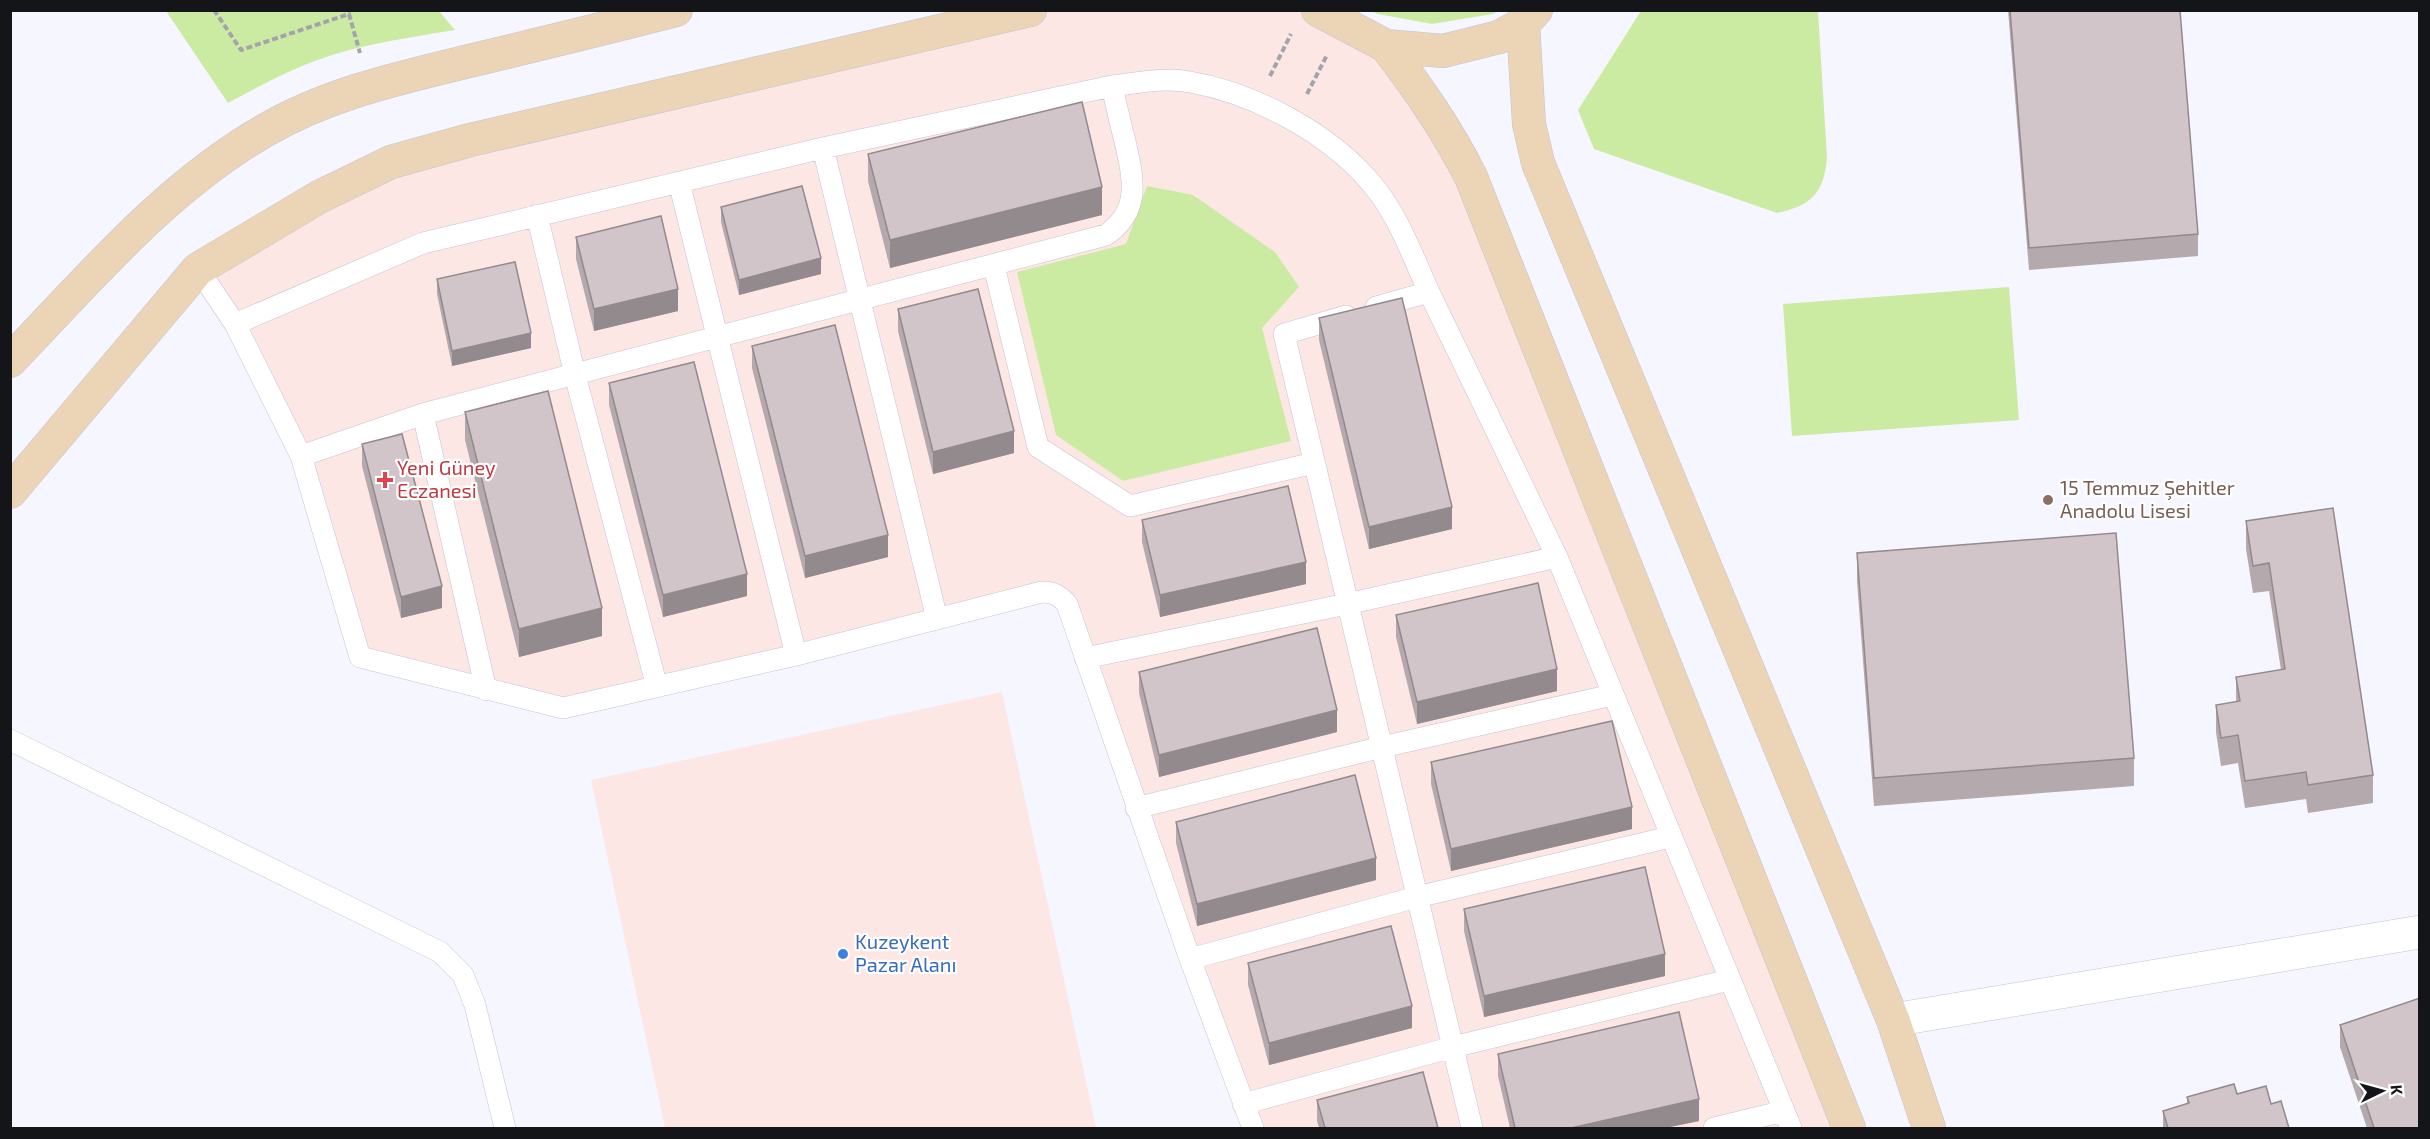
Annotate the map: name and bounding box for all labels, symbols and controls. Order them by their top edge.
place label: Yeni Güney Eczanesi [397,455,496,502]
marker: Yeni Güney Eczanesi [378,473,392,487]
place label: 15 Temmuz Şehitler Anadolu Lisesi [2060,475,2235,522]
marker: 15 Temmuz Şehitler Anadolu Lisesi [2041,493,2055,507]
place label: Kuzeykent Pazar Alanı [855,929,956,976]
marker: Kuzeykent Pazar Alanı [836,947,850,961]
north arrow [2352,1061,2412,1121]
text: K [2388,1084,2407,1096]

